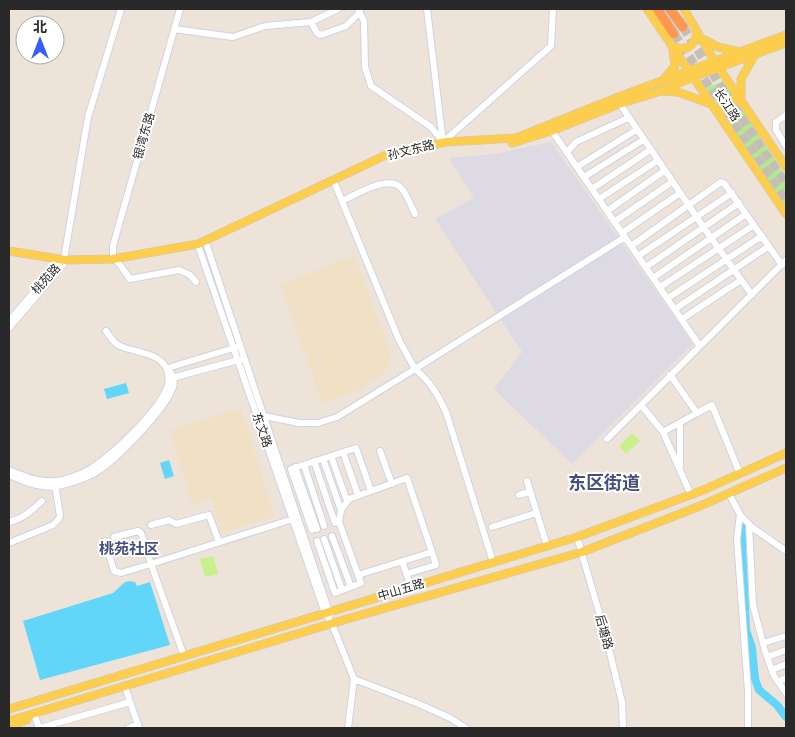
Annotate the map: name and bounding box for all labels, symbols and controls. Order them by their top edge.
north arrow [15,15,65,65]
text: 北 [33,18,47,36]
street label: 长江路 [710,86,744,124]
street label: 银湾东路 [130,111,158,161]
street label: 孙文东路 [386,136,436,164]
street label: 桃苑路 [28,260,64,298]
street label: 东文路 [249,410,275,450]
district label: 东区街道 [568,470,640,495]
district label: 桃苑社区 [99,538,159,559]
street label: 中山五路 [376,575,426,605]
street label: 后塘路 [592,613,616,651]

